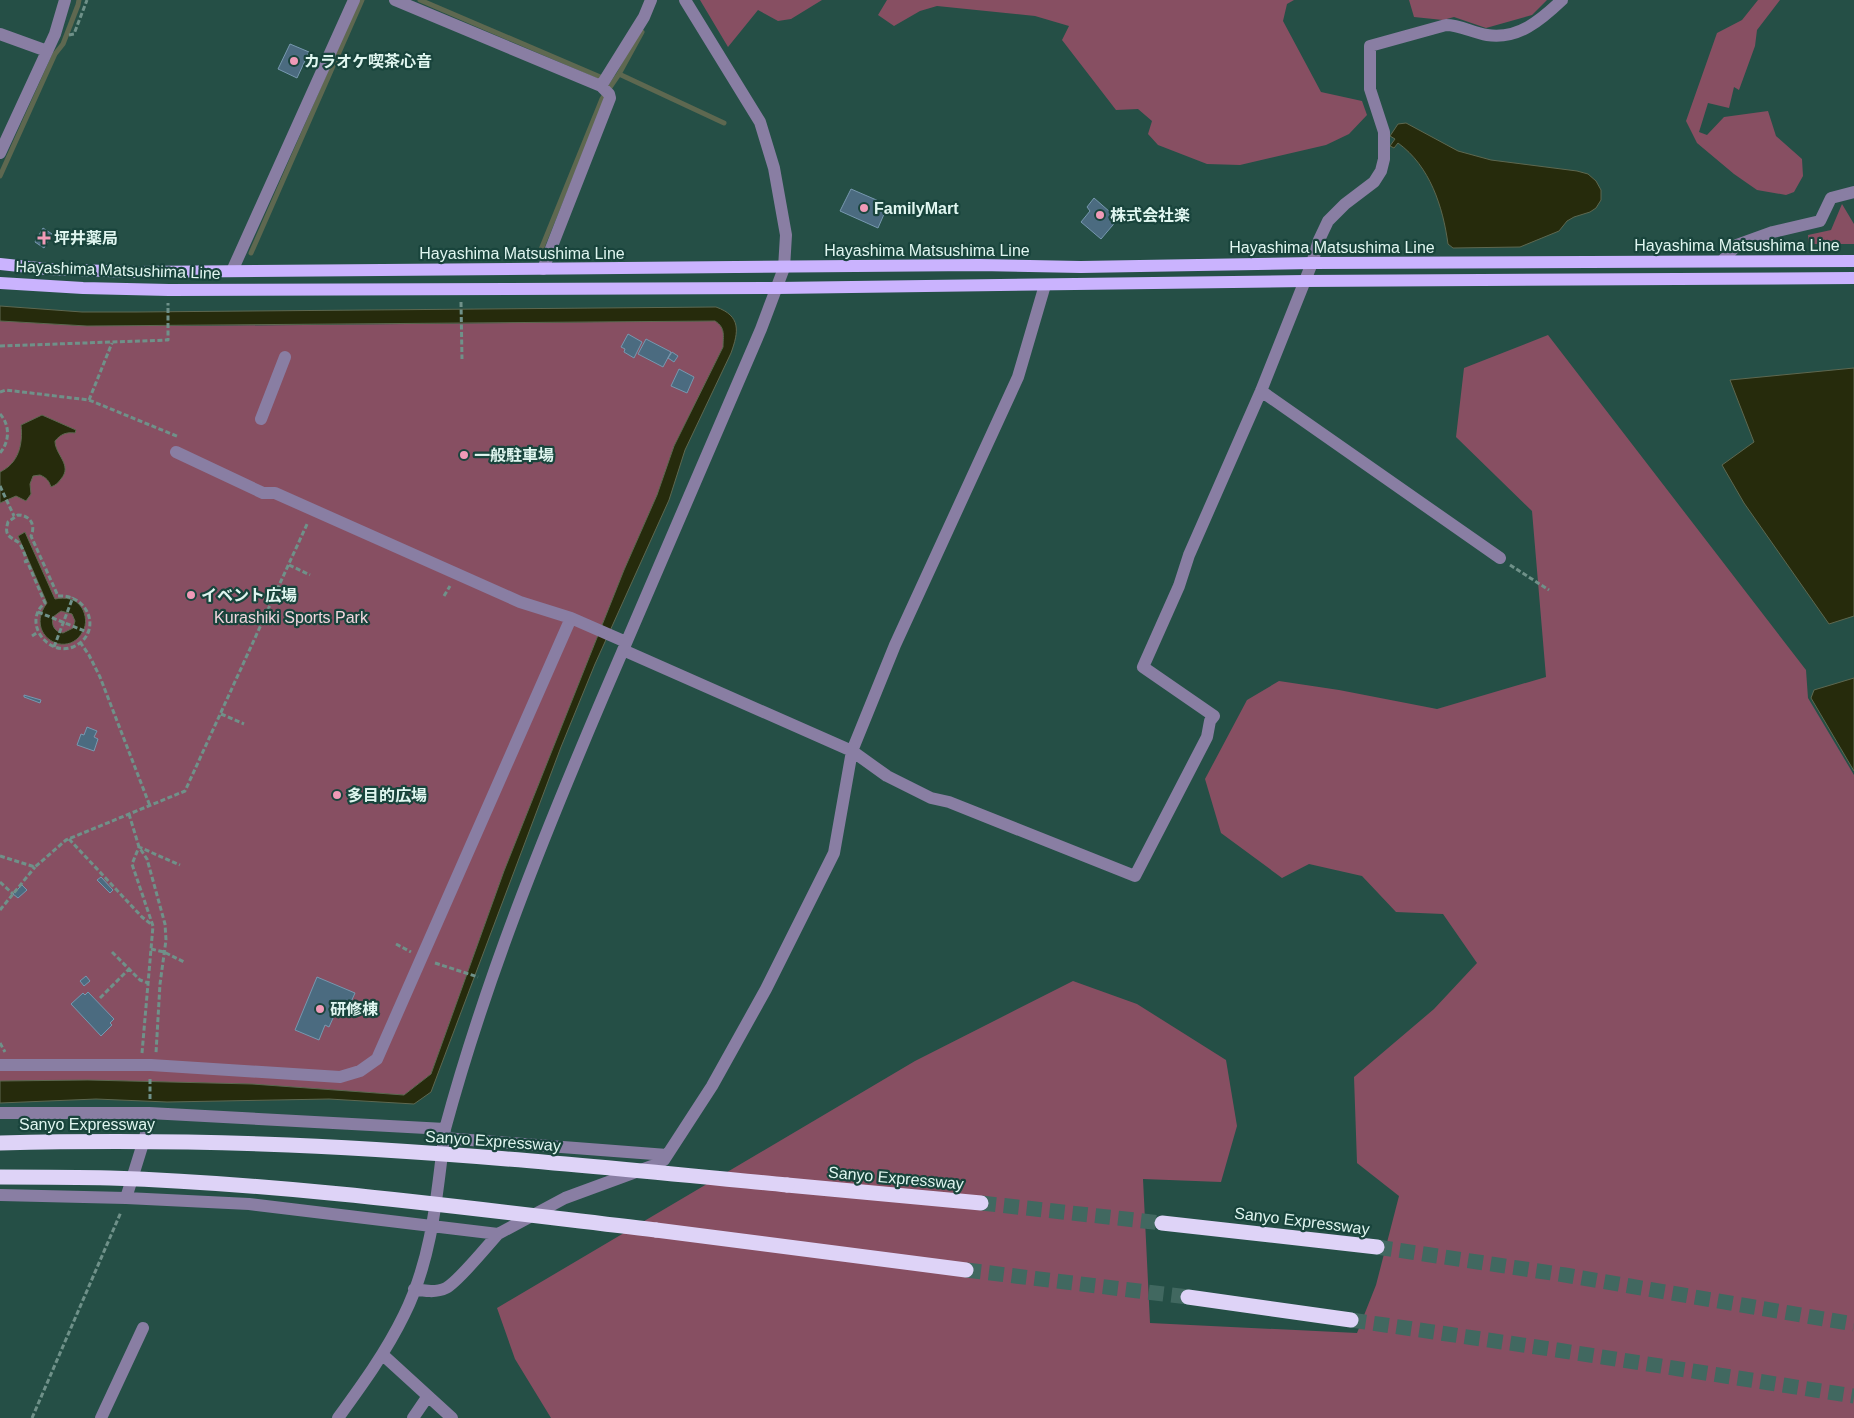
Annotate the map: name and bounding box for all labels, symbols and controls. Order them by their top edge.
place label: カラオケ喫茶心音 [304,53,432,70]
marker: カラオケ喫茶心音 [288,55,300,67]
place label: FamilyMart [874,200,959,217]
marker: FamilyMart [858,202,870,214]
place label: 株式会社楽 [1110,206,1190,224]
marker: 株式会社楽 [1094,209,1106,221]
place label: 坪井薬局 [54,229,118,247]
marker: 坪井薬局 [38,232,50,244]
street label: Hayashima Matsushima Line [1634,237,1840,254]
street label: Hayashima Matsushima Line [1229,239,1435,256]
street label: Hayashima Matsushima Line [824,242,1030,259]
street label: Hayashima Matsushima Line [419,245,625,262]
street label: Hayashima Matsushima Line [15,258,221,282]
place label: 一般駐車場 [474,447,554,464]
marker: 一般駐車場 [458,449,470,461]
place label: イベント広場 [201,587,297,604]
marker: イベント広場 [185,589,197,601]
park label: Kurashiki Sports Park [214,609,369,626]
place label: 多目的広場 [347,787,427,804]
marker: 多目的広場 [331,789,343,801]
place label: 研修棟 [330,1000,378,1018]
marker: 研修棟 [314,1003,326,1015]
street label: Sanyo Expressway [19,1116,155,1133]
street label: Sanyo Expressway [425,1128,561,1154]
street label: Sanyo Expressway [827,1164,965,1192]
street label: Sanyo Expressway [1233,1204,1371,1238]

